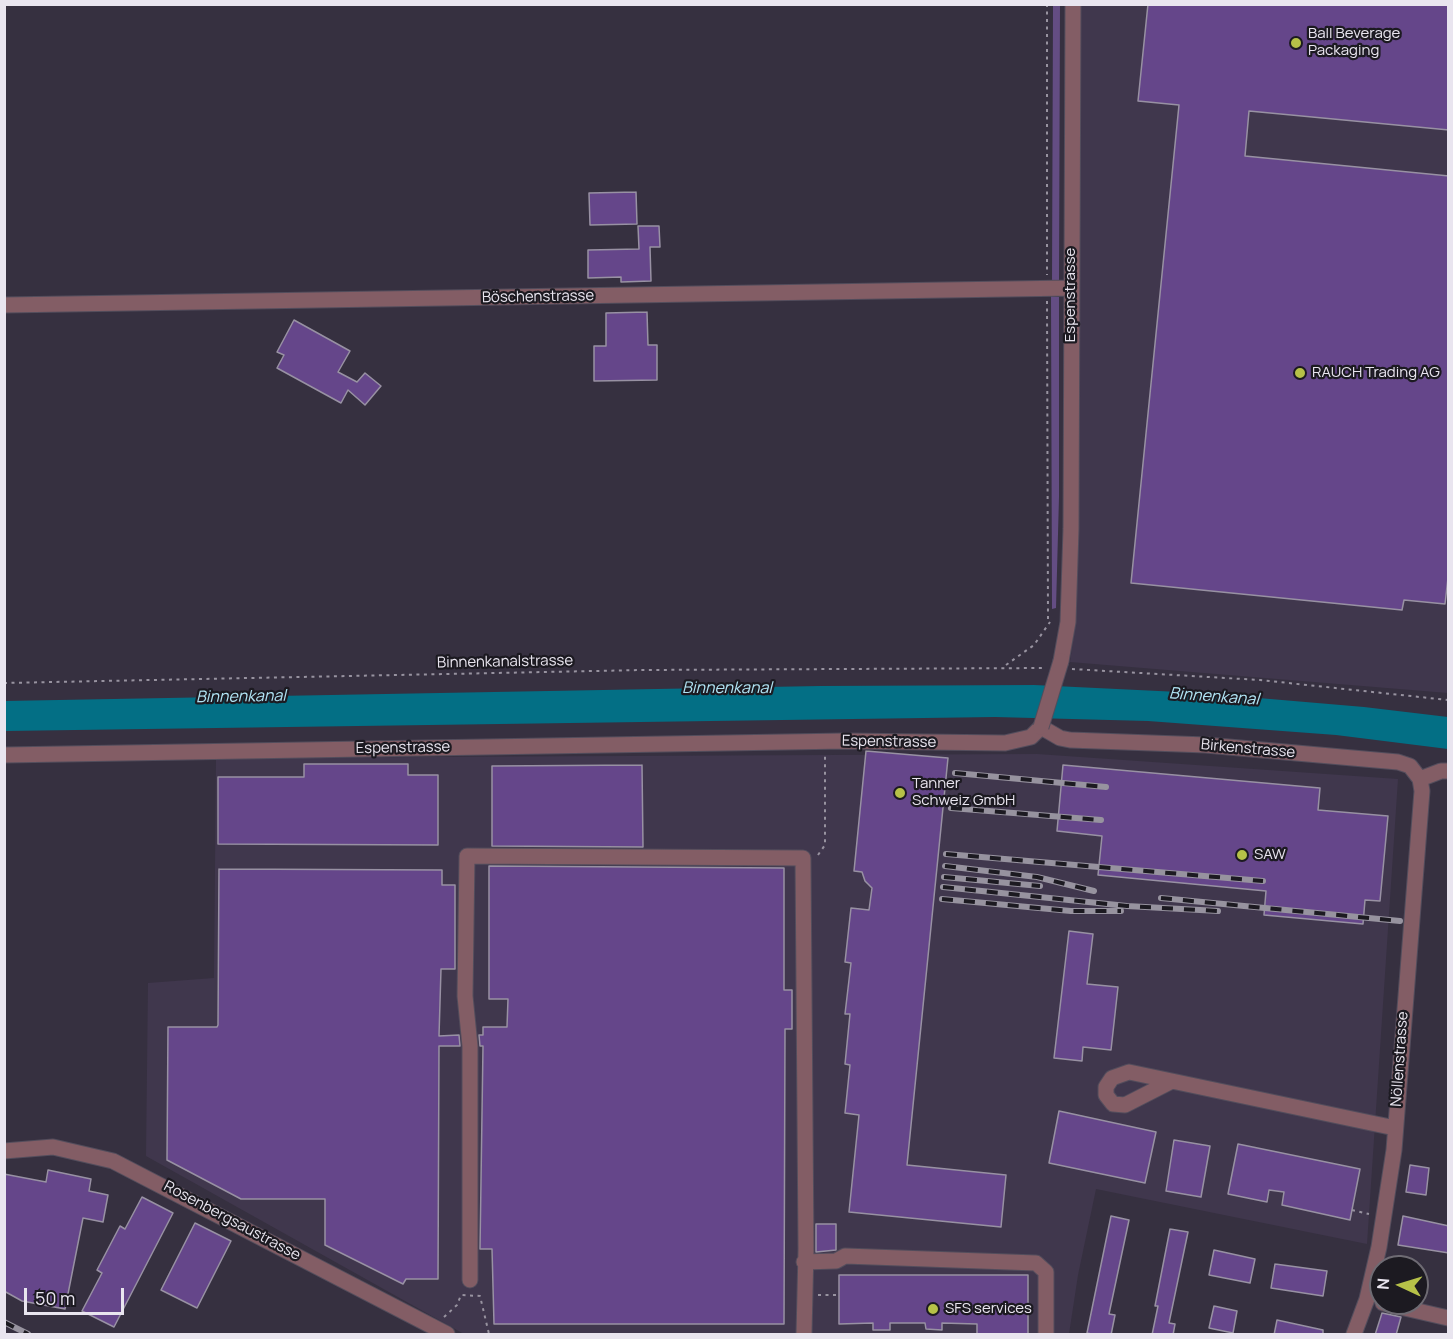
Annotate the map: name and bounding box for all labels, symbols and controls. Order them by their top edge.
place label: Ball Beverage Packaging [1308,25,1400,60]
marker: Ball Beverage Packaging [1289,36,1303,50]
street label: Espenstrasse [1062,248,1080,342]
street label: Böschenstrasse [482,287,594,307]
place label: RAUCH Trading AG [1312,364,1440,382]
marker: RAUCH Trading AG [1293,366,1307,380]
street label: Binnenkanalstrasse [437,652,573,672]
water label: Binnenkanal [682,679,772,699]
water label: Binnenkanal [1168,684,1260,710]
water label: Binnenkanal [196,687,286,707]
street label: Espenstrasse [842,732,936,752]
street label: Birkenstrasse [1200,736,1296,762]
street label: Espenstrasse [356,738,450,758]
place label: Tanner Schweiz GmbH [912,775,1015,810]
marker: Tanner Schweiz GmbH [893,786,907,800]
place label: SAW [1254,846,1286,864]
marker: SAW [1235,848,1249,862]
street label: Nöllenstrasse [1388,1011,1412,1107]
street label: Rosenbergsaustrasse [161,1177,303,1265]
north arrow [1369,1255,1429,1315]
scale bar [27,1276,128,1314]
text: N [1372,1277,1394,1290]
text: 50 m [35,1286,75,1310]
place label: SFS services [945,1300,1032,1318]
marker: SFS services [926,1302,940,1316]

